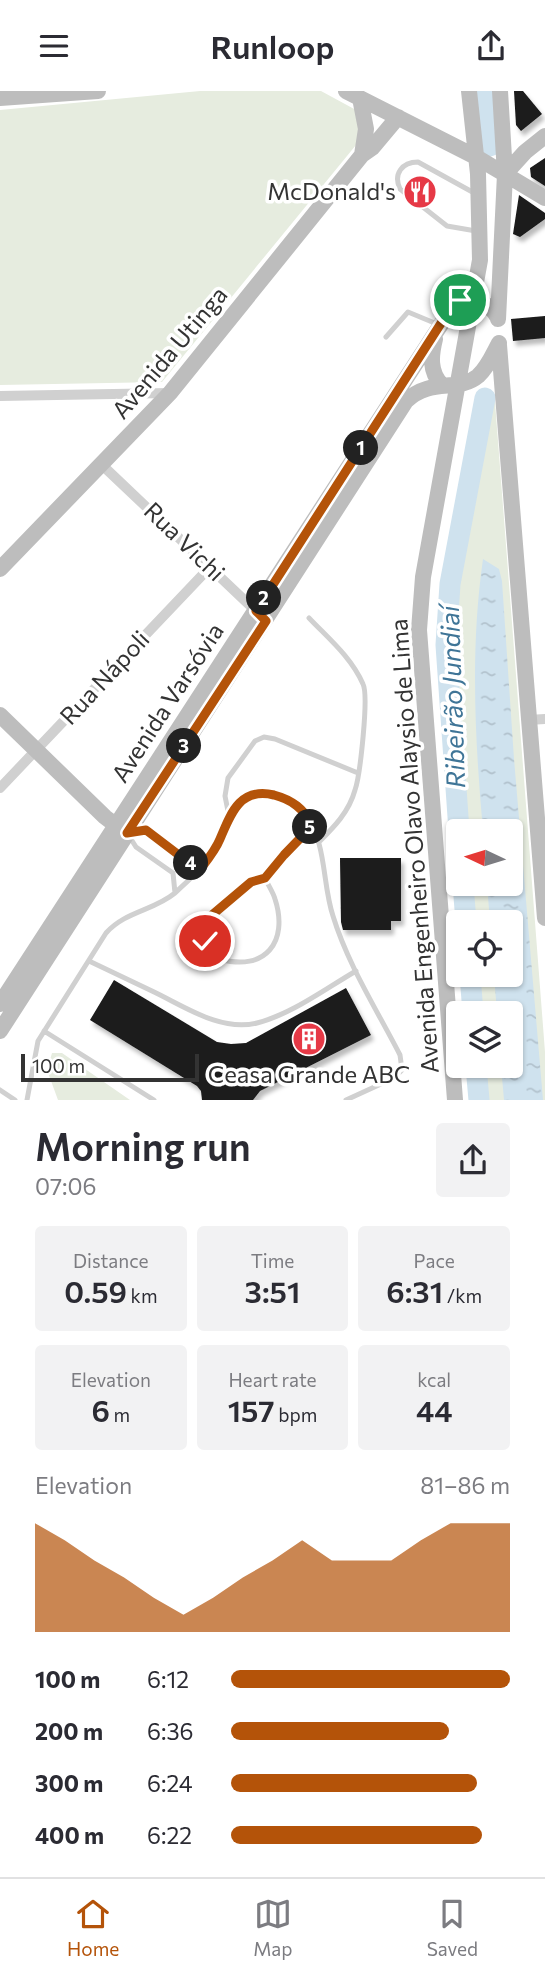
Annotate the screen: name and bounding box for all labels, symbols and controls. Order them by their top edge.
text: Runloop [211,26,334,66]
icon: menu [35,27,73,65]
icon: share [472,27,510,65]
restaurant icon: McDonald's [401,173,439,211]
place label: McDonald's [267,176,396,205]
pin [430,270,490,330]
street label: Avenida Utinga [105,280,233,424]
icon: arrive [441,281,479,319]
pin: 1 [344,431,378,465]
text: 1 [356,436,365,459]
street label: Rua Vichi [139,495,231,586]
pin: 2 [246,581,282,615]
text: 2 [258,586,269,609]
water label: Ribeirão Jundiaí [433,601,470,789]
street label: Avenida Varsóvia [104,617,229,787]
street label: Avenida Engenheiro Olavo Alaysio de Lima [383,618,444,1074]
street label: Rua Nápoli [53,624,155,730]
pin: 3 [166,729,202,763]
text: 3 [178,734,189,757]
pin: 5 [292,809,328,845]
text: 5 [304,815,315,838]
north arrow [446,819,523,896]
map controls [446,819,523,1078]
pin: 4 [174,845,208,881]
text: 4 [185,851,196,874]
button: locate [446,910,523,987]
pin [175,911,235,971]
icon: check [186,922,224,960]
button: layers [446,1001,523,1078]
building icon: Ceasa Grande ABC [290,1020,328,1058]
scale bar [21,1051,200,1083]
text: 100 m [32,1054,85,1077]
place label: Ceasa Grande ABC [208,1059,410,1088]
text: Morning run [35,1122,251,1169]
button: share [436,1123,510,1197]
text: 07:06 [35,1172,96,1200]
text: Distance [73,1249,149,1272]
text: Time [251,1249,294,1272]
text: Pace [414,1249,455,1272]
text: 0.59 [64,1272,127,1309]
text: 3:51 [245,1272,300,1309]
text: 6:31 [386,1272,443,1309]
text: km [127,1284,158,1307]
text: /km [443,1284,482,1307]
text: Elevation [71,1368,151,1391]
text: Heart rate [228,1368,317,1391]
text: kcal [417,1368,451,1391]
text: 6 [92,1391,110,1428]
text: 157 [228,1391,275,1428]
text: 44 [416,1391,452,1428]
text: m [110,1403,130,1426]
text: bpm [275,1403,317,1426]
text: Elevation [35,1471,132,1499]
text: 81–86 m [420,1471,510,1499]
text: 100 m [35,1665,100,1693]
text: 6:12 [147,1665,189,1693]
text: 200 m [35,1717,103,1745]
text: 6:36 [147,1717,193,1745]
text: 300 m [35,1769,103,1797]
text: 6:24 [147,1769,193,1797]
text: 400 m [35,1821,104,1849]
text: 6:22 [147,1821,192,1849]
tab: Home [67,1895,119,1960]
tab: Map [253,1895,293,1960]
tab: Saved [427,1895,478,1960]

